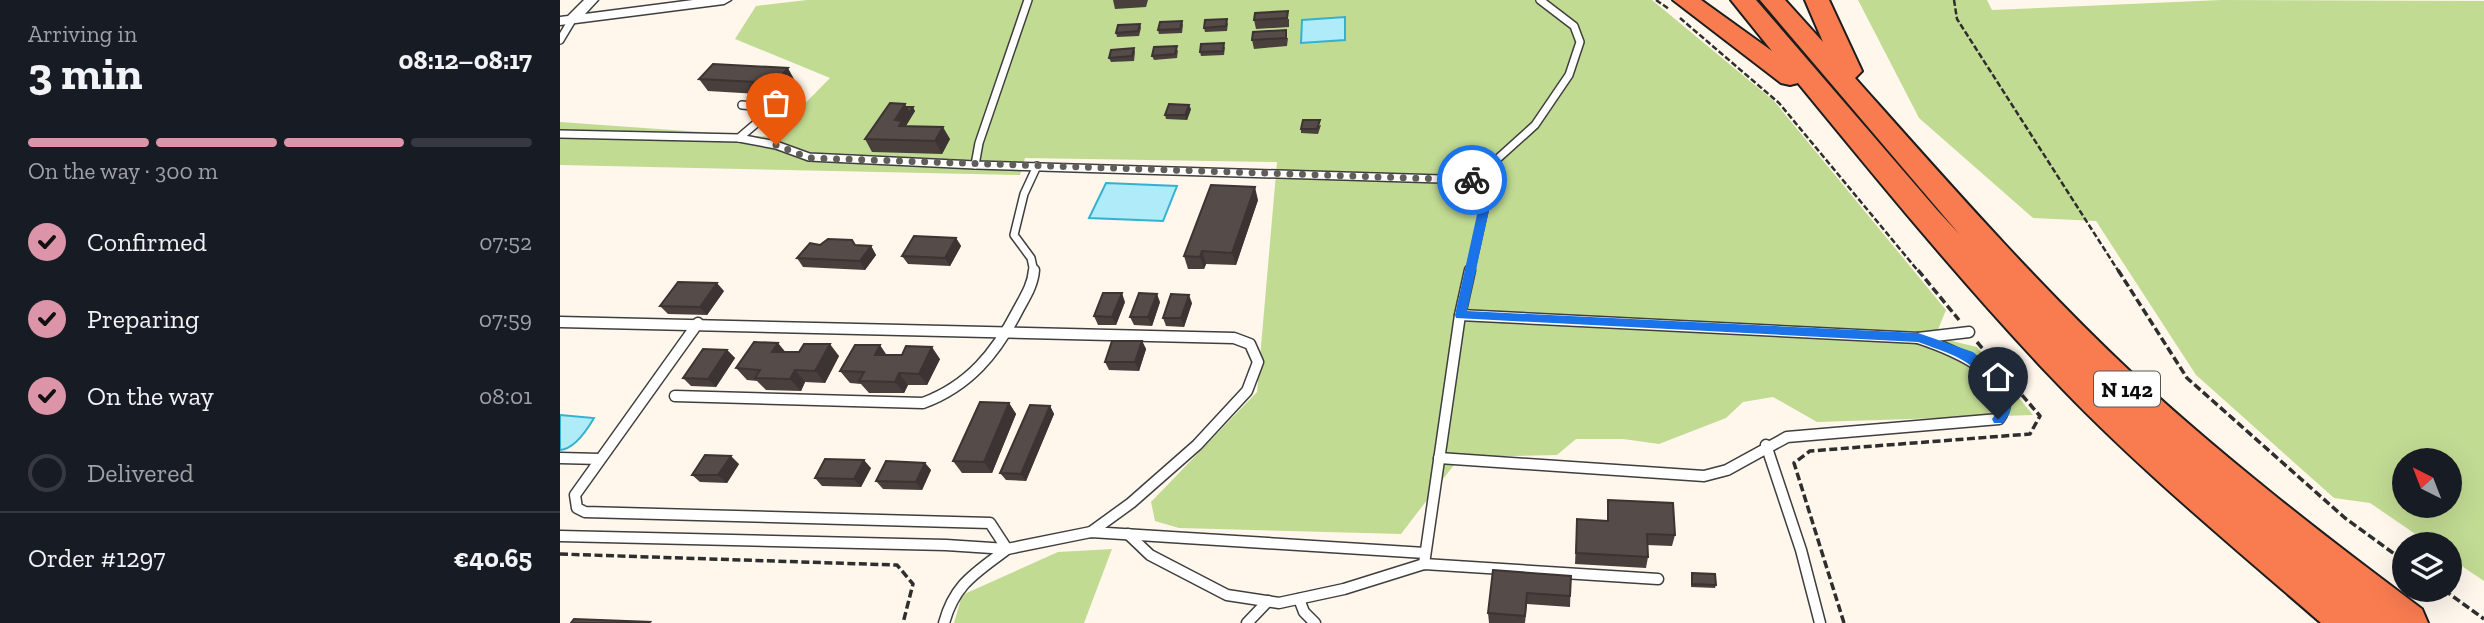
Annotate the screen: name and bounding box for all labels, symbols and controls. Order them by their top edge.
text: Arriving in [28,20,137,48]
text: 08:12–08:17 [398,44,532,76]
text: 3 min [28,46,142,101]
pin [746,73,806,145]
icon: bag [757,84,795,122]
courier [1437,145,1507,215]
text: On the way · 300 m [28,157,218,185]
icon: bike [1453,161,1491,199]
icon: check [28,223,66,261]
text: Confirmed [87,226,207,258]
text: 07:52 [479,228,532,256]
icon: check [28,300,66,338]
text: Preparing [87,303,199,335]
text: 07:59 [479,305,532,333]
pin [1968,347,2028,419]
icon: home [1979,358,2017,396]
road number: N 142 [2094,372,2160,406]
icon: check [28,377,66,415]
text: On the way [87,380,214,412]
text: 08:01 [479,382,532,410]
north arrow [2392,448,2462,518]
map controls [2392,448,2462,602]
text: Delivered [87,457,194,489]
button: layers [2392,532,2462,602]
text: Order #1297 [28,542,166,574]
text: €40.65 [454,542,532,574]

